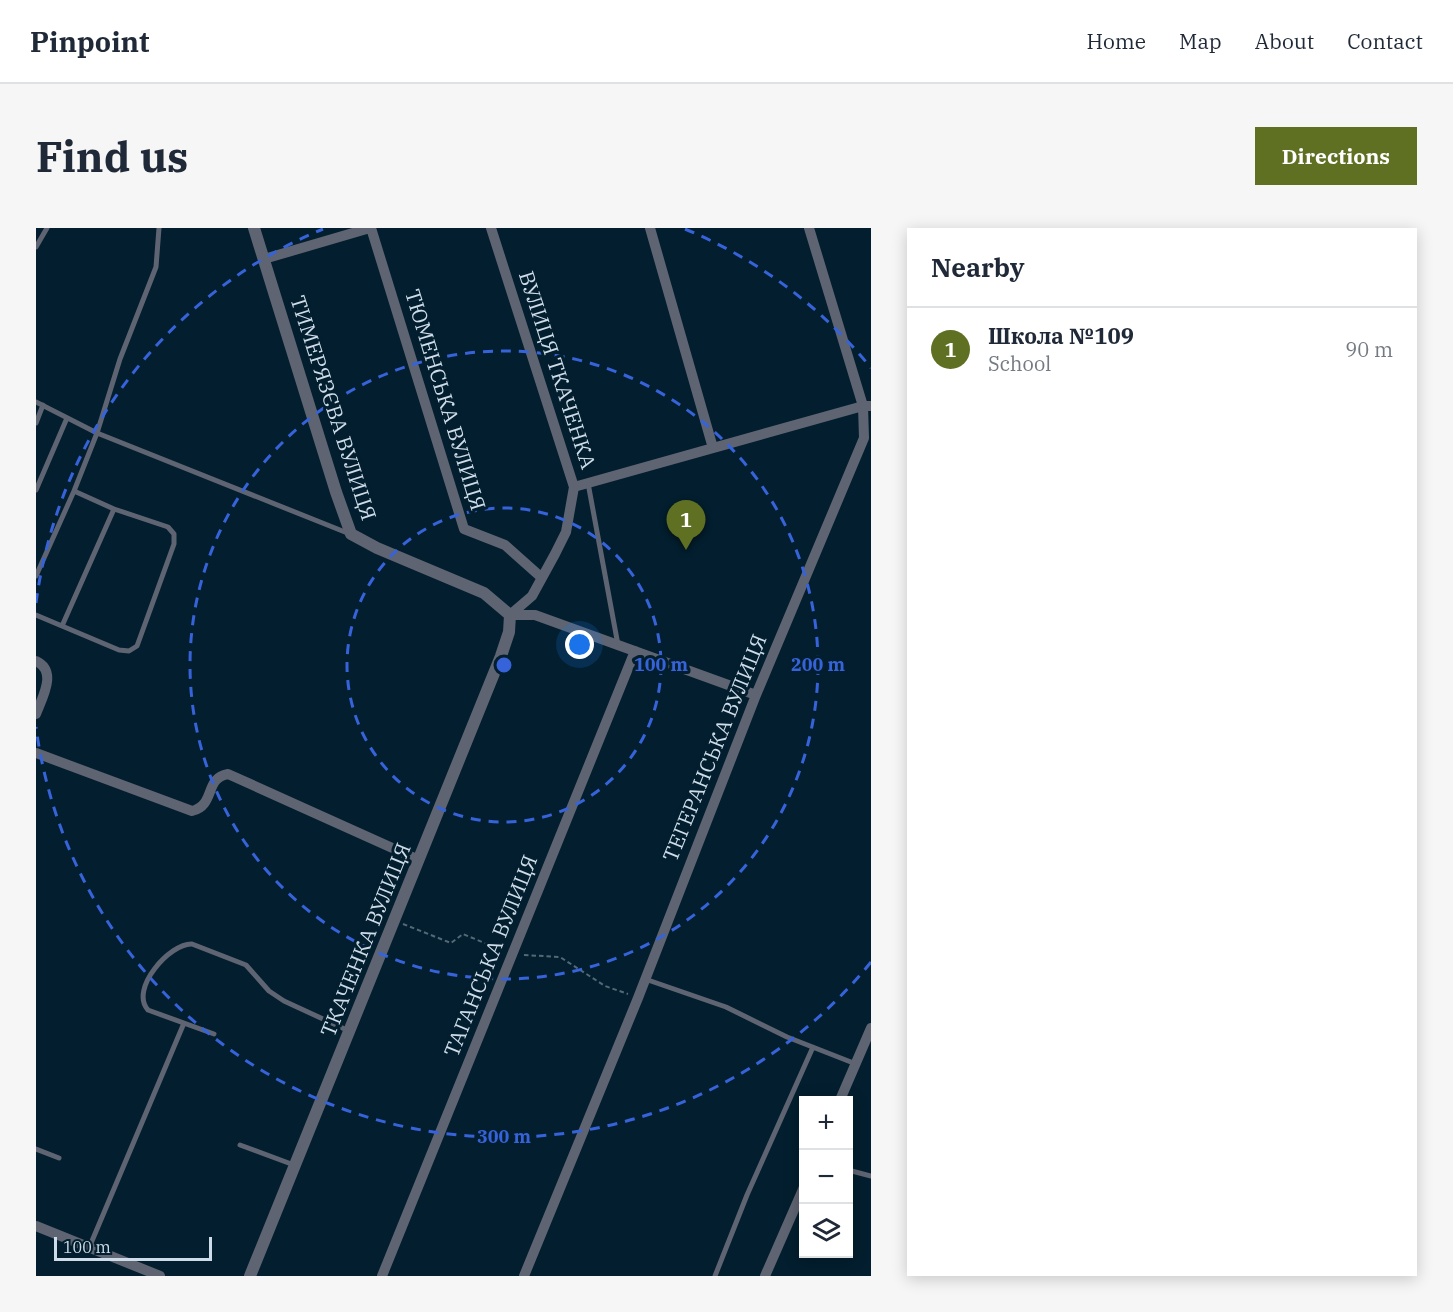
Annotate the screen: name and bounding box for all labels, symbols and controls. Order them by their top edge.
text: Pinpoint [30,23,150,60]
text: Home [1086,27,1146,55]
text: Map [1179,27,1222,55]
text: About [1255,27,1314,55]
text: Contact [1347,27,1423,55]
button: Directions [1255,127,1417,185]
text: Find us [36,129,188,184]
text: Nearby [931,250,1025,284]
street label: ВУЛИЦЯ ТКАЧЕНКА [513,267,603,473]
street label: ТЮМЕНСЬКА ВУЛИЦЯ [399,286,493,514]
street label: ТИМЕРЯЗЄВА ВУЛИЦЯ [284,292,384,524]
text: Школа №109 [988,321,1134,350]
text: 1 [945,336,957,363]
text: 90 m [1345,336,1393,363]
text: School [988,350,1051,377]
pin: 1 [666,500,706,550]
your location [565,630,594,659]
street label: ТЕГЕРАНСЬКА ВУЛИЦЯ [656,630,773,865]
text: 100 m [634,653,689,676]
text: 200 m [791,653,846,676]
centre of rings [494,655,514,675]
street label: ТКАЧЕНКА ВУЛИЦЯ [313,839,417,1041]
street label: ТАГАНСЬКА ВУЛИЦЯ [437,850,543,1061]
map controls [799,1096,853,1258]
button: + [799,1096,853,1150]
text: 300 m [477,1125,532,1148]
button: − [799,1150,853,1204]
button: layers [799,1204,853,1258]
scale bar [54,1234,212,1262]
text: 100 m [63,1237,111,1257]

